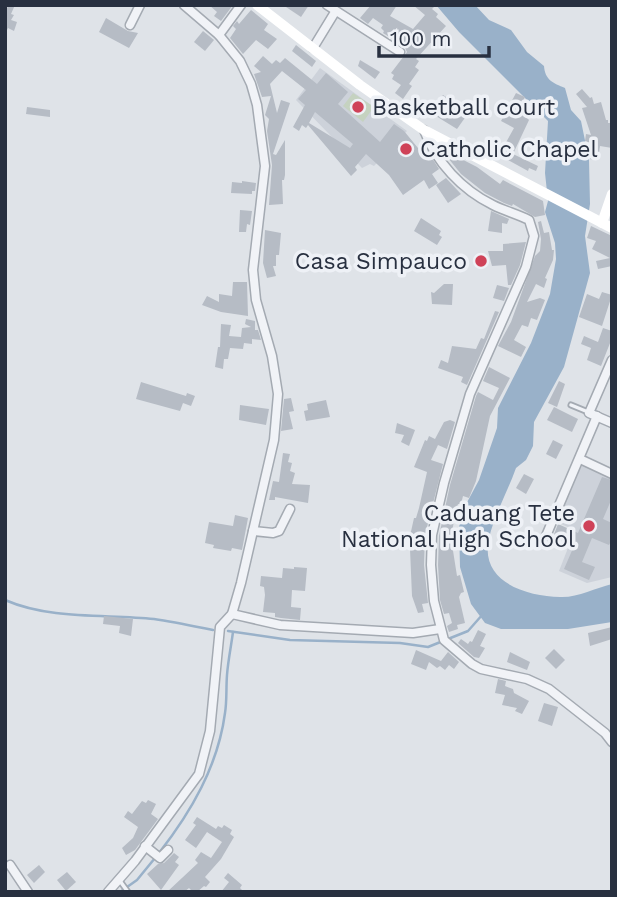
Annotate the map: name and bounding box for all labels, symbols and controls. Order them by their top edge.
scale bar [379,14,489,58]
text: 100 m [390,26,452,51]
place label: Basketball court [372,94,555,121]
marker: Basketball court [350,99,366,115]
place label: Catholic Chapel [420,136,598,163]
marker: Catholic Chapel [398,141,414,157]
place label: Casa Simpauco [295,248,467,275]
marker: Casa Simpauco [473,253,489,269]
place label: Caduang Tete National High School [341,500,575,553]
marker: Caduang Tete National High School [581,518,597,534]

